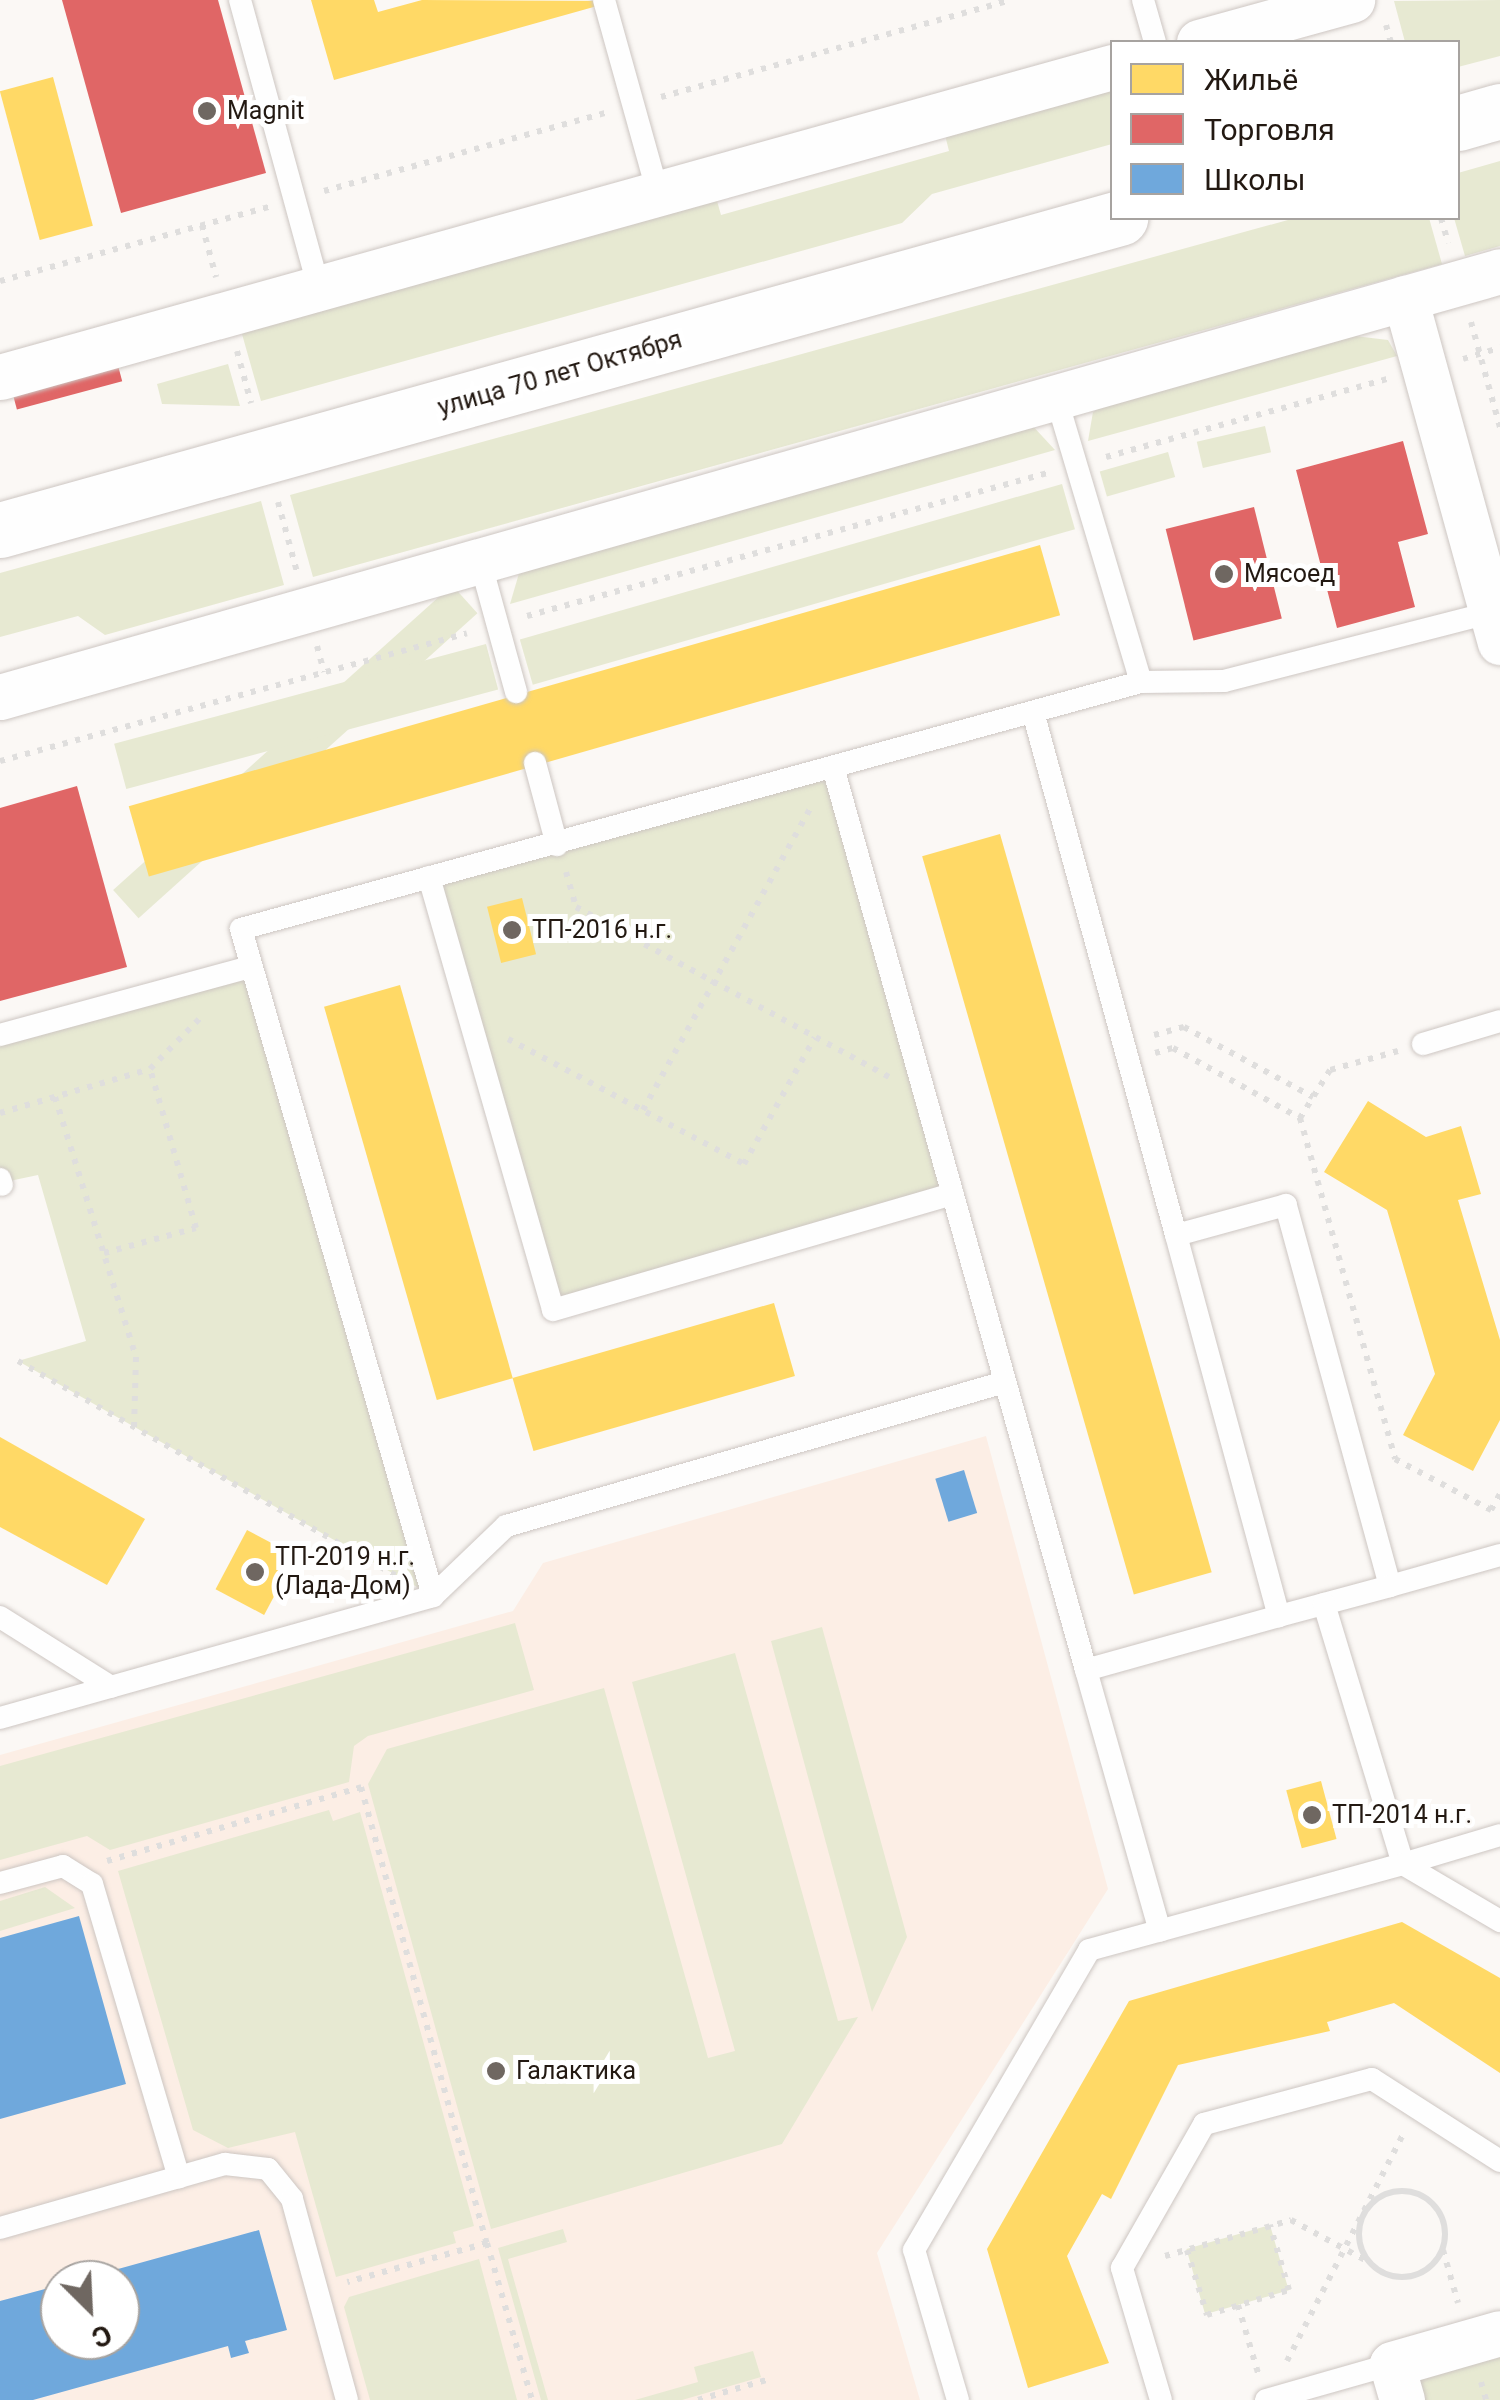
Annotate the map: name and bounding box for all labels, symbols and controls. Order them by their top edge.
legend [1110,40,1460,220]
text: Жильё [1204,62,1298,97]
place label: Magnit [227,96,305,126]
marker: Magnit [196,100,218,122]
text: Торговля [1204,112,1335,147]
text: Школы [1204,162,1306,197]
street label: улица 70 лет Октября [434,325,686,423]
place label: Мясоед [1244,559,1335,589]
marker: Мясоед [1213,563,1235,585]
place label: ТП-2016 н.г. [532,915,672,945]
marker: ТП-2016 н.г. [501,919,523,941]
place label: ТП-2019 н.г. (Лада-Дом) [275,1543,415,1602]
marker: ТП-2019 н.г. (Лада-Дом) [244,1561,266,1583]
place label: ТП-2014 н.г. [1332,1800,1472,1830]
marker: ТП-2014 н.г. [1301,1804,1323,1826]
place label: Галактика [516,2056,636,2086]
marker: Галактика [485,2060,507,2082]
north arrow [40,2260,140,2360]
text: С [87,2317,117,2355]

